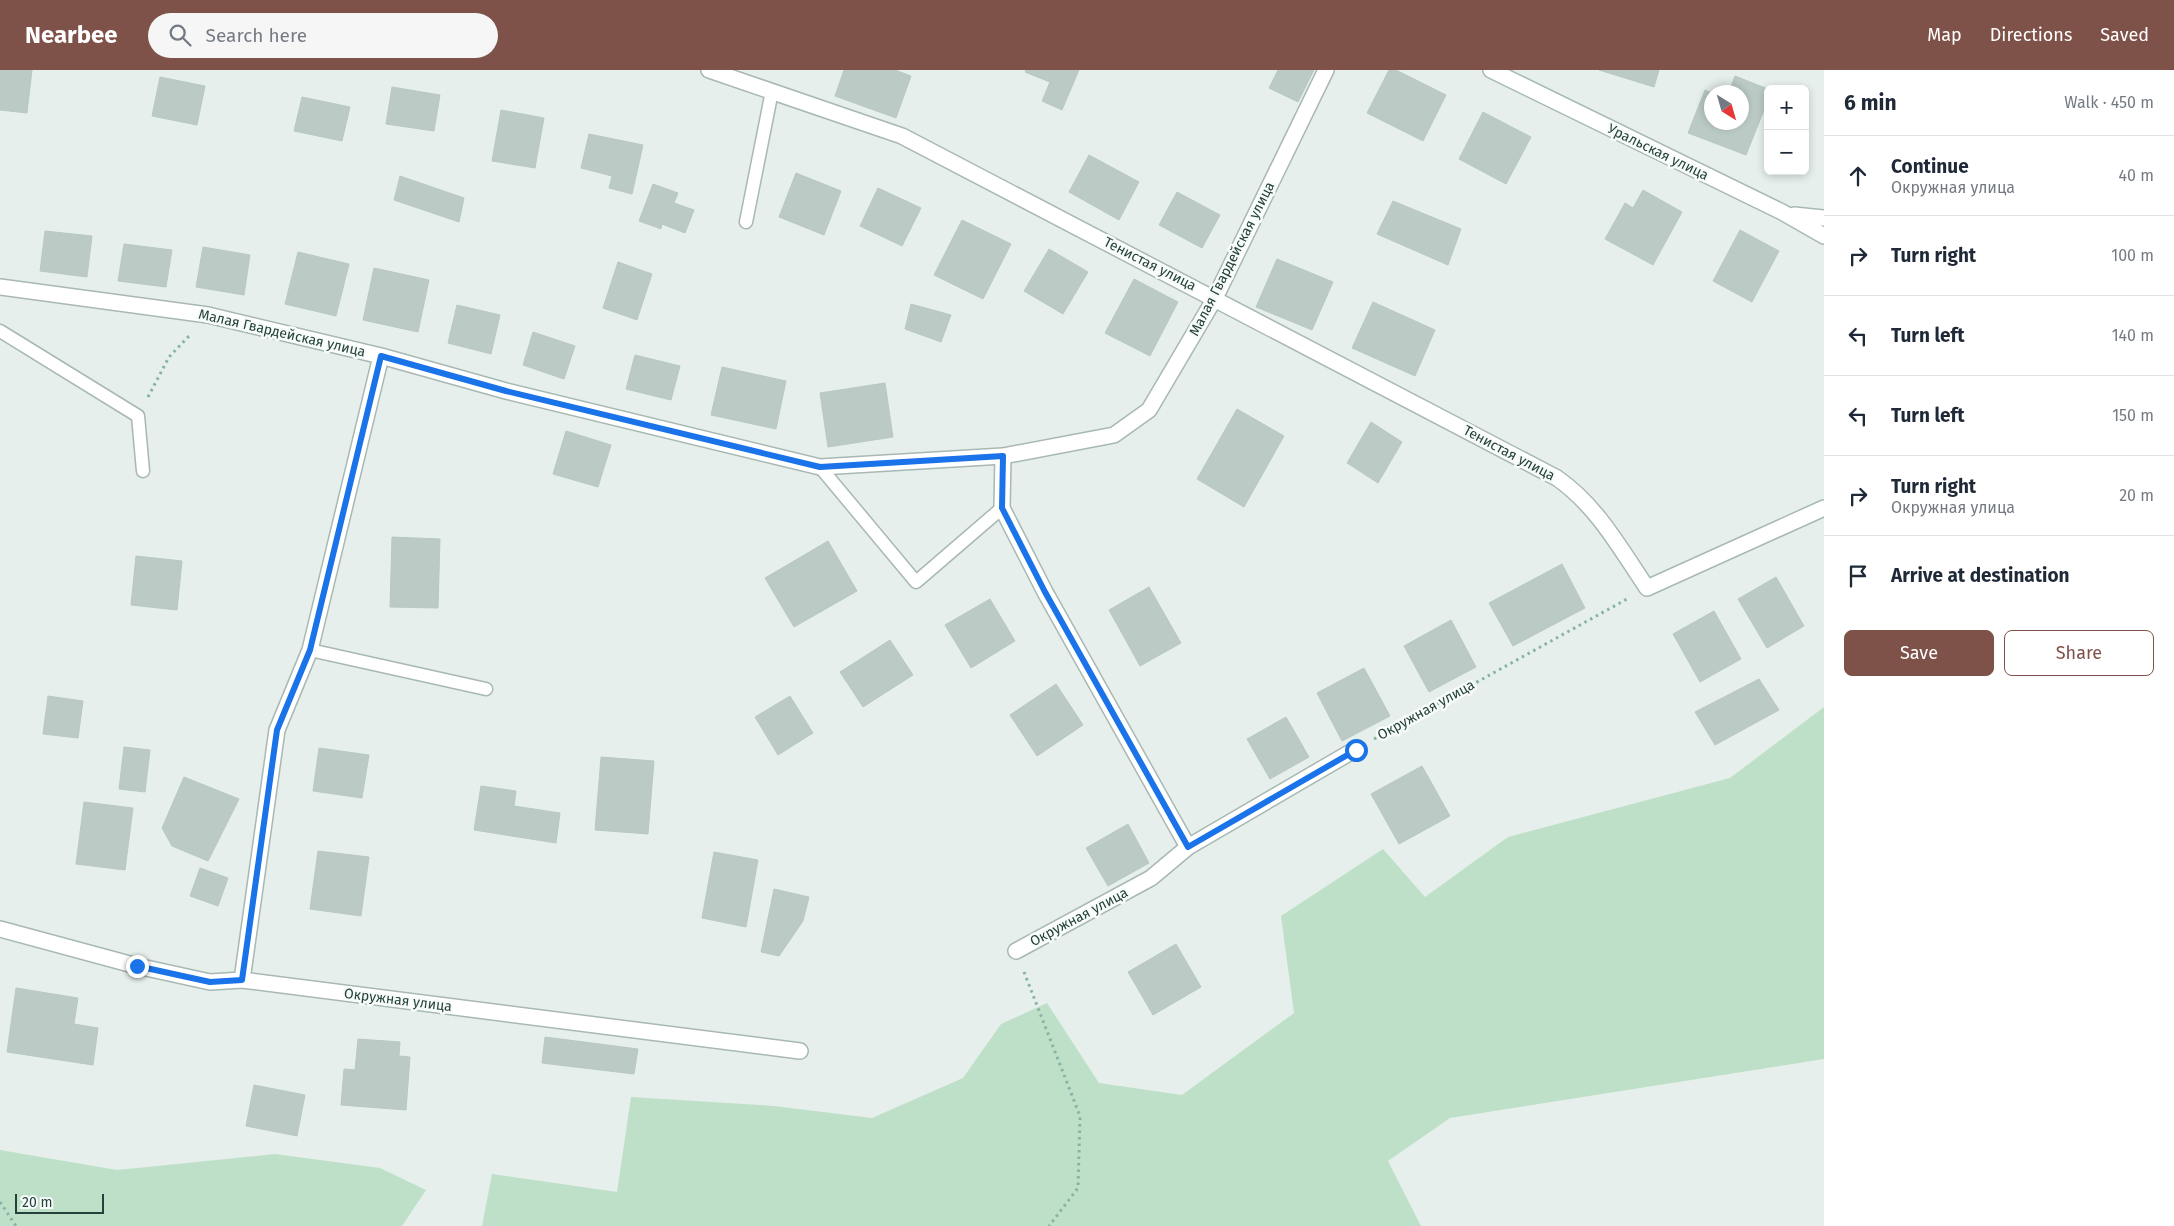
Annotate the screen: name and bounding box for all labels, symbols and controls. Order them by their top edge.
search box [148,13,498,58]
text: Nearbee [25,21,118,49]
icon: search [166,21,194,49]
text: Search here [206,24,307,47]
text: Map [1927,24,1962,46]
text: Directions [1990,24,2072,46]
text: Saved [2100,24,2149,46]
north arrow [1704,85,1749,130]
map controls [1764,85,1809,175]
button: + [1764,85,1809,130]
text: 6 min [1844,90,1897,116]
text: Walk · 450 m [2064,93,2154,112]
street label: Уральская улица [1605,120,1711,184]
button: − [1764,130,1809,175]
text: Continue [1891,155,1969,178]
icon: ahead [1844,162,1872,190]
text: 40 m [2119,166,2154,185]
text: Окружная улица [1891,178,2015,197]
street label: Малая Гвардейская улица [1186,179,1278,339]
street label: Тенистая улица [1101,233,1199,295]
icon: right [1844,242,1872,270]
text: Turn right [1891,244,1976,267]
text: 100 m [2111,246,2154,265]
street label: Малая Гвардейская улица [197,306,367,360]
icon: left [1844,322,1872,350]
text: Turn left [1891,324,1965,347]
text: 140 m [2112,326,2154,345]
icon: left [1844,402,1872,430]
text: Turn left [1891,404,1965,427]
text: 150 m [2112,406,2154,425]
street label: Тенистая улица [1460,422,1558,484]
text: Turn right [1891,475,1976,498]
icon: right [1844,482,1872,510]
text: 20 m [2119,486,2154,505]
text: Окружная улица [1891,498,2015,517]
icon: arrive [1844,562,1872,590]
text: Arrive at destination [1891,564,2070,587]
button: Save [1844,630,1994,676]
button: Share [2004,630,2154,676]
street label: Окружная улица [1374,676,1478,744]
route start [1345,739,1368,762]
street label: Окружная улица [1027,884,1131,950]
route end [126,955,149,978]
street label: Окружная улица [343,985,453,1015]
scale bar [15,1191,104,1214]
text: 20 m [22,1194,52,1211]

